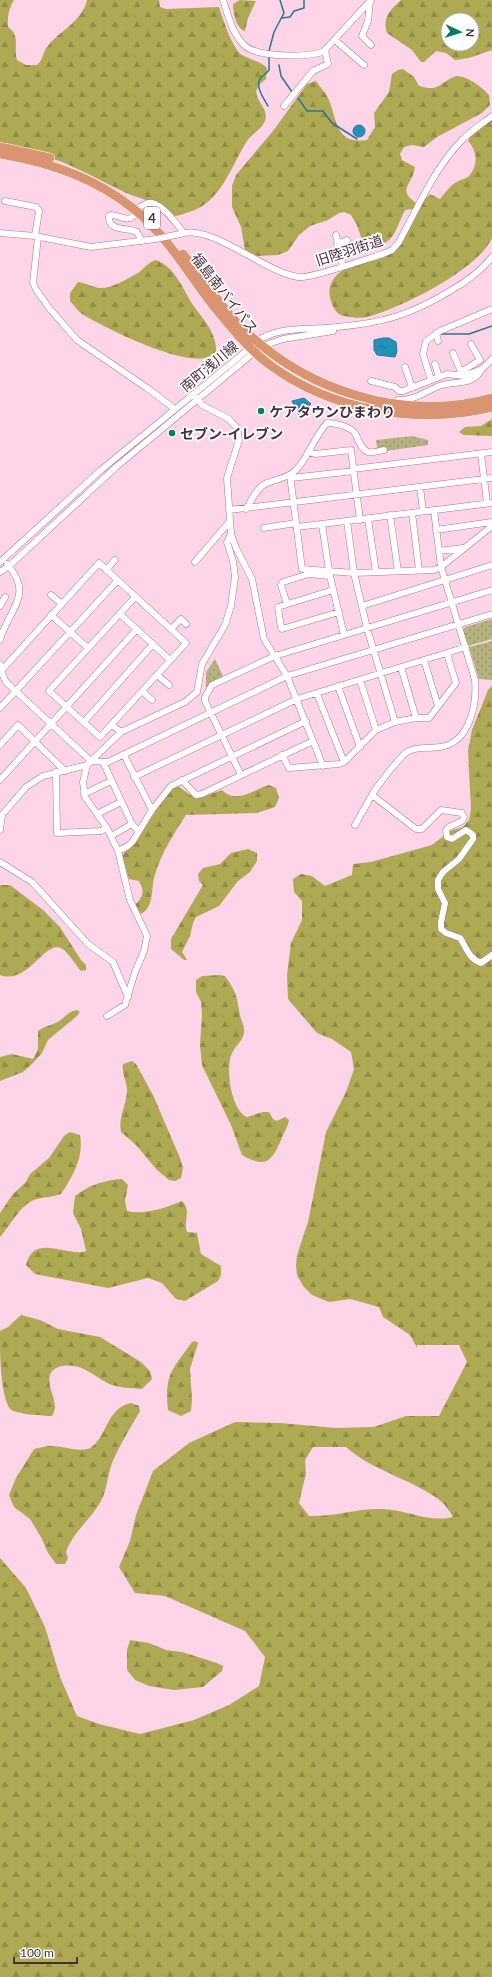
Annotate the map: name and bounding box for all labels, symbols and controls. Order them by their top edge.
north arrow [440,12,480,52]
text: N [464,28,477,37]
road number: 4 [144,207,160,229]
street label: 旧陸羽街道 [313,231,385,269]
street label: 福島南バイパス [188,249,262,337]
street label: 南町浅川線 [177,337,241,395]
place label: ケアタウンひまわり [269,403,395,420]
marker: ケアタウンひまわり [256,406,266,416]
place label: セブン-イレブン [180,425,283,442]
marker: セブン-イレブン [167,428,177,438]
scale bar [14,1939,77,1965]
text: 100 m [20,1945,54,1960]

